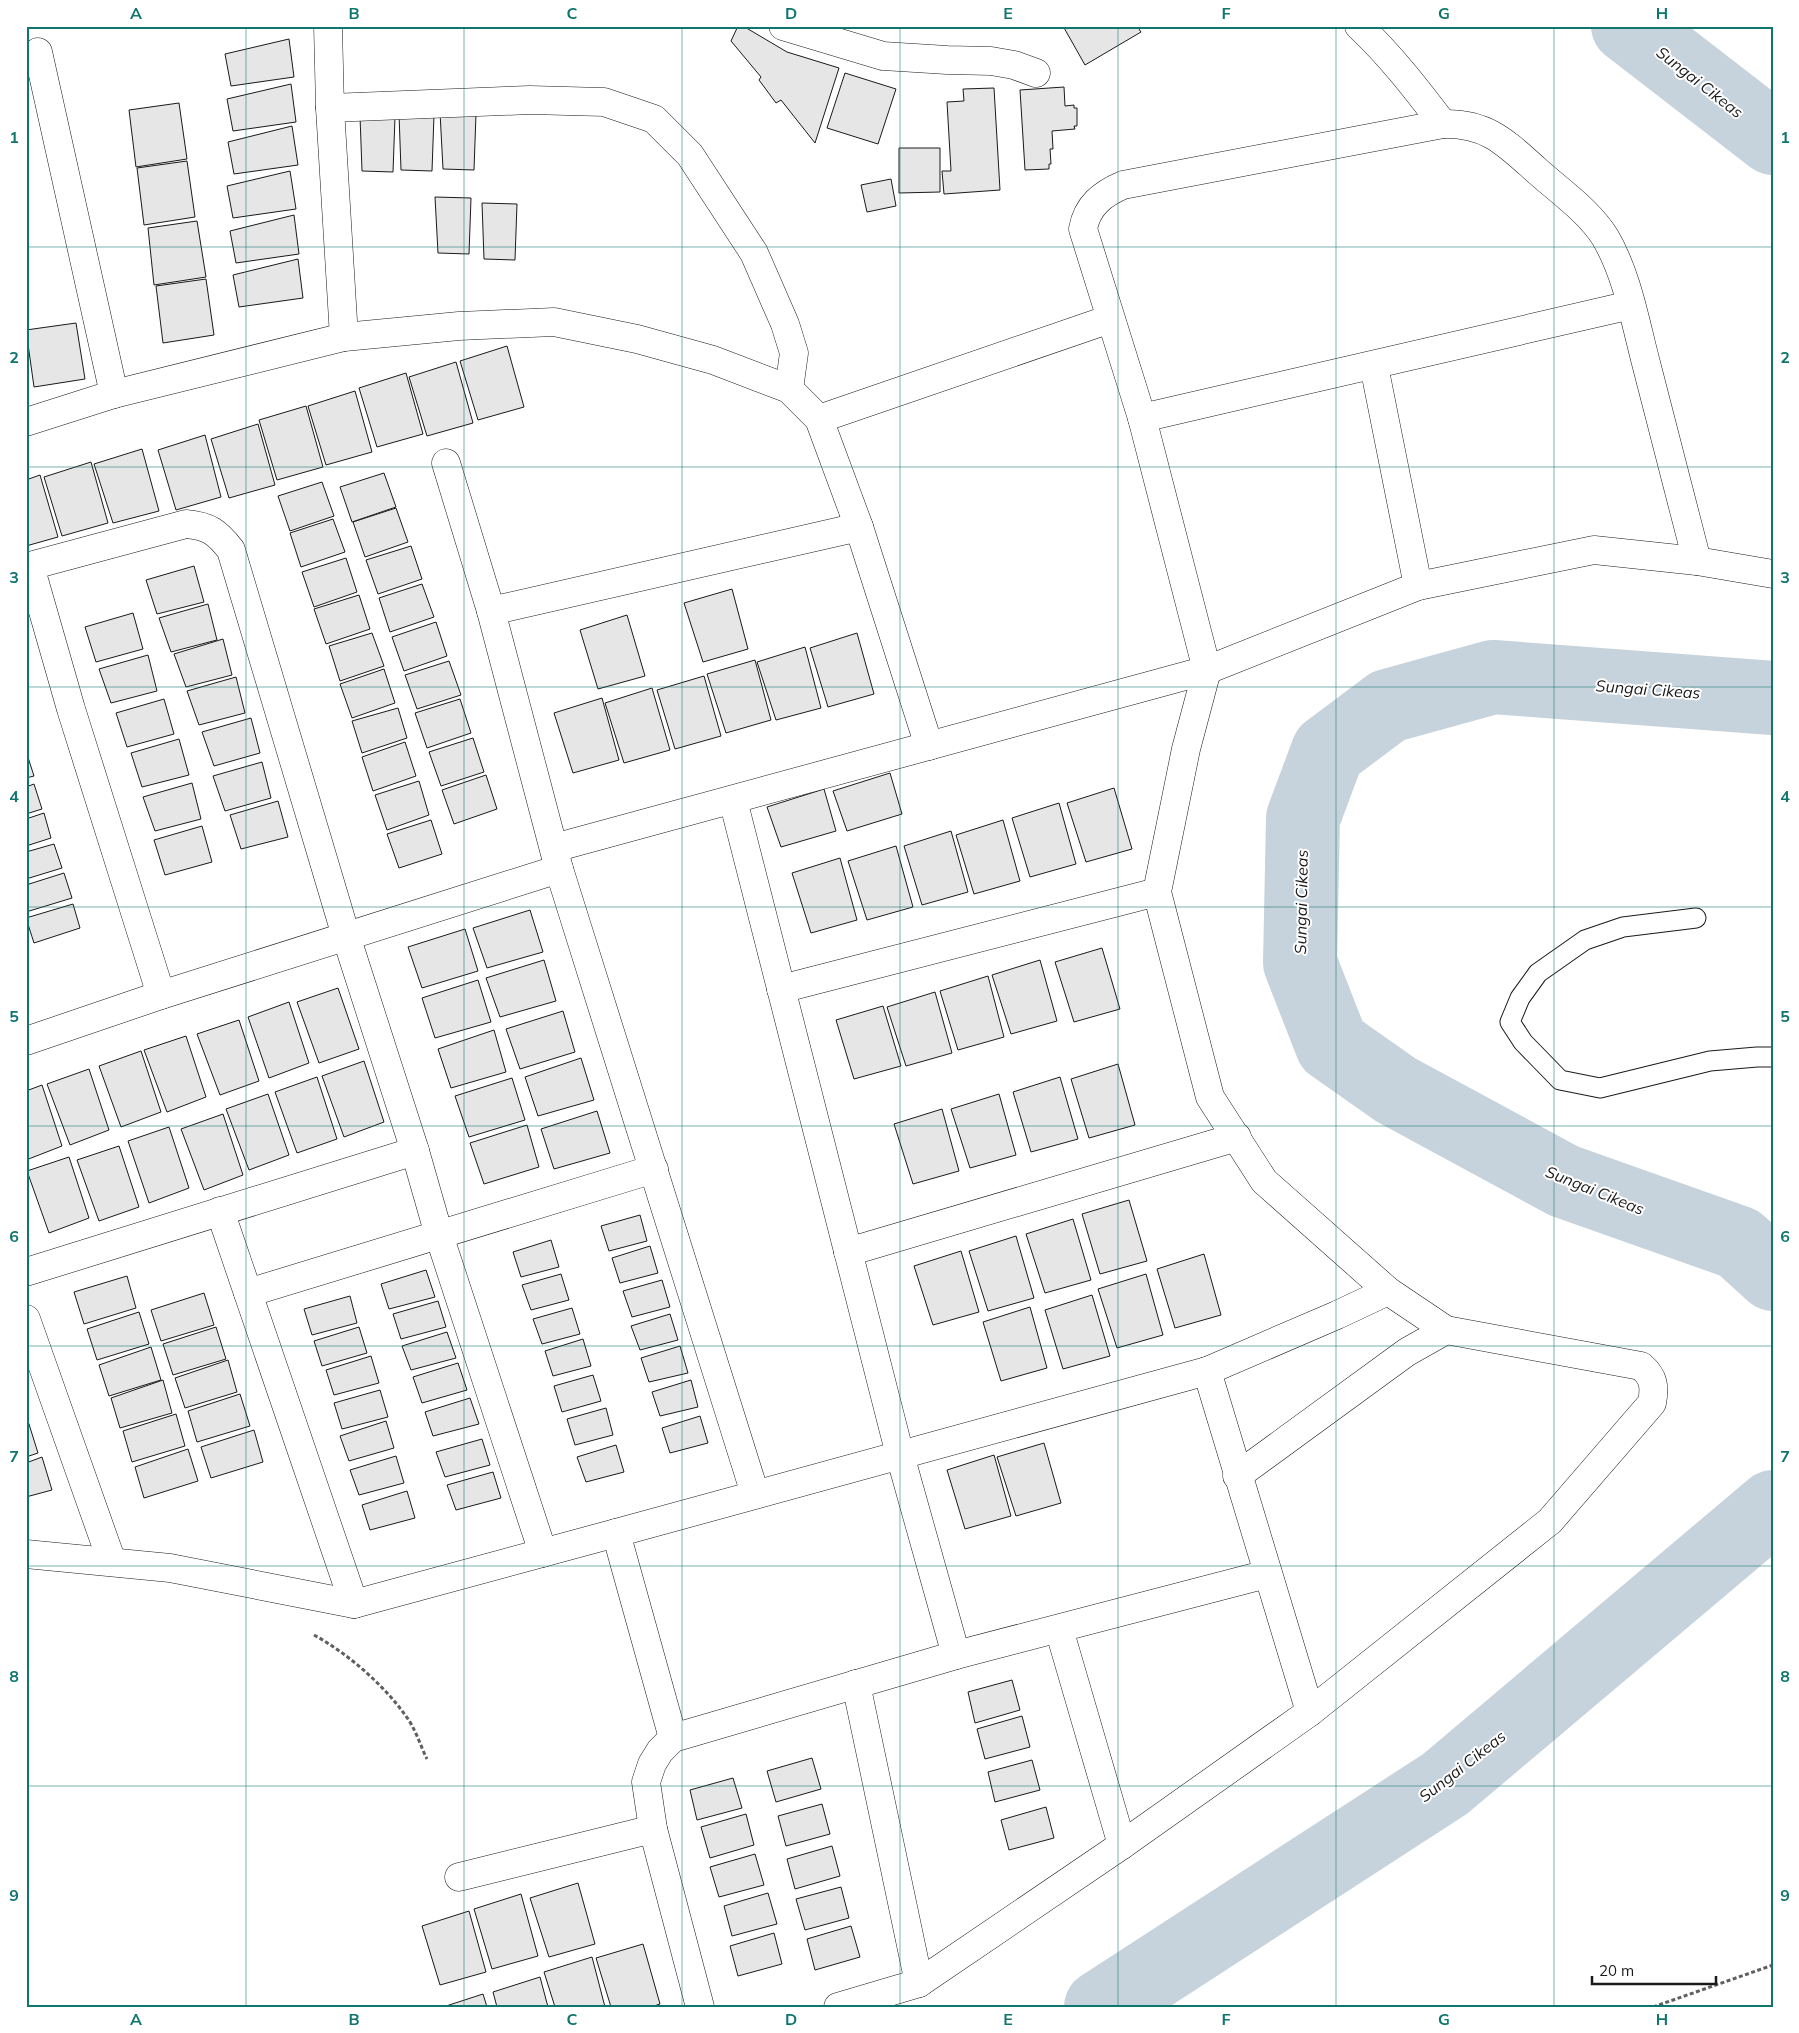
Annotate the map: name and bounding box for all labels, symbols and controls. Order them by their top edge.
text: A [130,3,142,23]
text: B [348,3,360,23]
text: C [567,3,578,23]
text: D [785,3,797,23]
text: E [1003,3,1013,23]
text: F [1221,3,1231,23]
text: G [1438,3,1450,23]
text: H [1656,3,1668,23]
water label: Sungai Cikeas [1653,42,1748,122]
text: 1 [9,127,19,147]
text: 1 [1780,127,1790,147]
text: 2 [9,347,19,367]
text: 2 [1780,347,1790,367]
text: 3 [9,567,19,587]
text: 3 [1780,567,1790,587]
water label: Sungai Cikeas [1595,675,1701,703]
text: 4 [9,786,19,806]
text: 4 [1780,786,1790,806]
water label: Sungai Cikeas [1290,849,1312,955]
text: 5 [9,1006,19,1026]
text: 5 [1780,1006,1790,1026]
water label: Sungai Cikeas [1543,1161,1647,1219]
text: 6 [9,1226,19,1246]
text: 6 [1780,1226,1790,1246]
text: 7 [9,1446,19,1466]
text: 7 [1780,1446,1790,1466]
text: 8 [9,1666,19,1686]
text: 8 [1780,1666,1790,1686]
water label: Sungai Cikeas [1415,1726,1510,1806]
text: 9 [9,1885,19,1905]
text: 9 [1780,1885,1790,1905]
scale bar [1592,1953,1715,1985]
text: 20 m [1599,1961,1634,1980]
text: A [130,2009,142,2029]
text: B [348,2009,360,2029]
text: C [567,2009,578,2029]
text: D [785,2009,797,2029]
text: E [1003,2009,1013,2029]
text: F [1221,2009,1231,2029]
text: G [1438,2009,1450,2029]
text: H [1656,2009,1668,2029]

